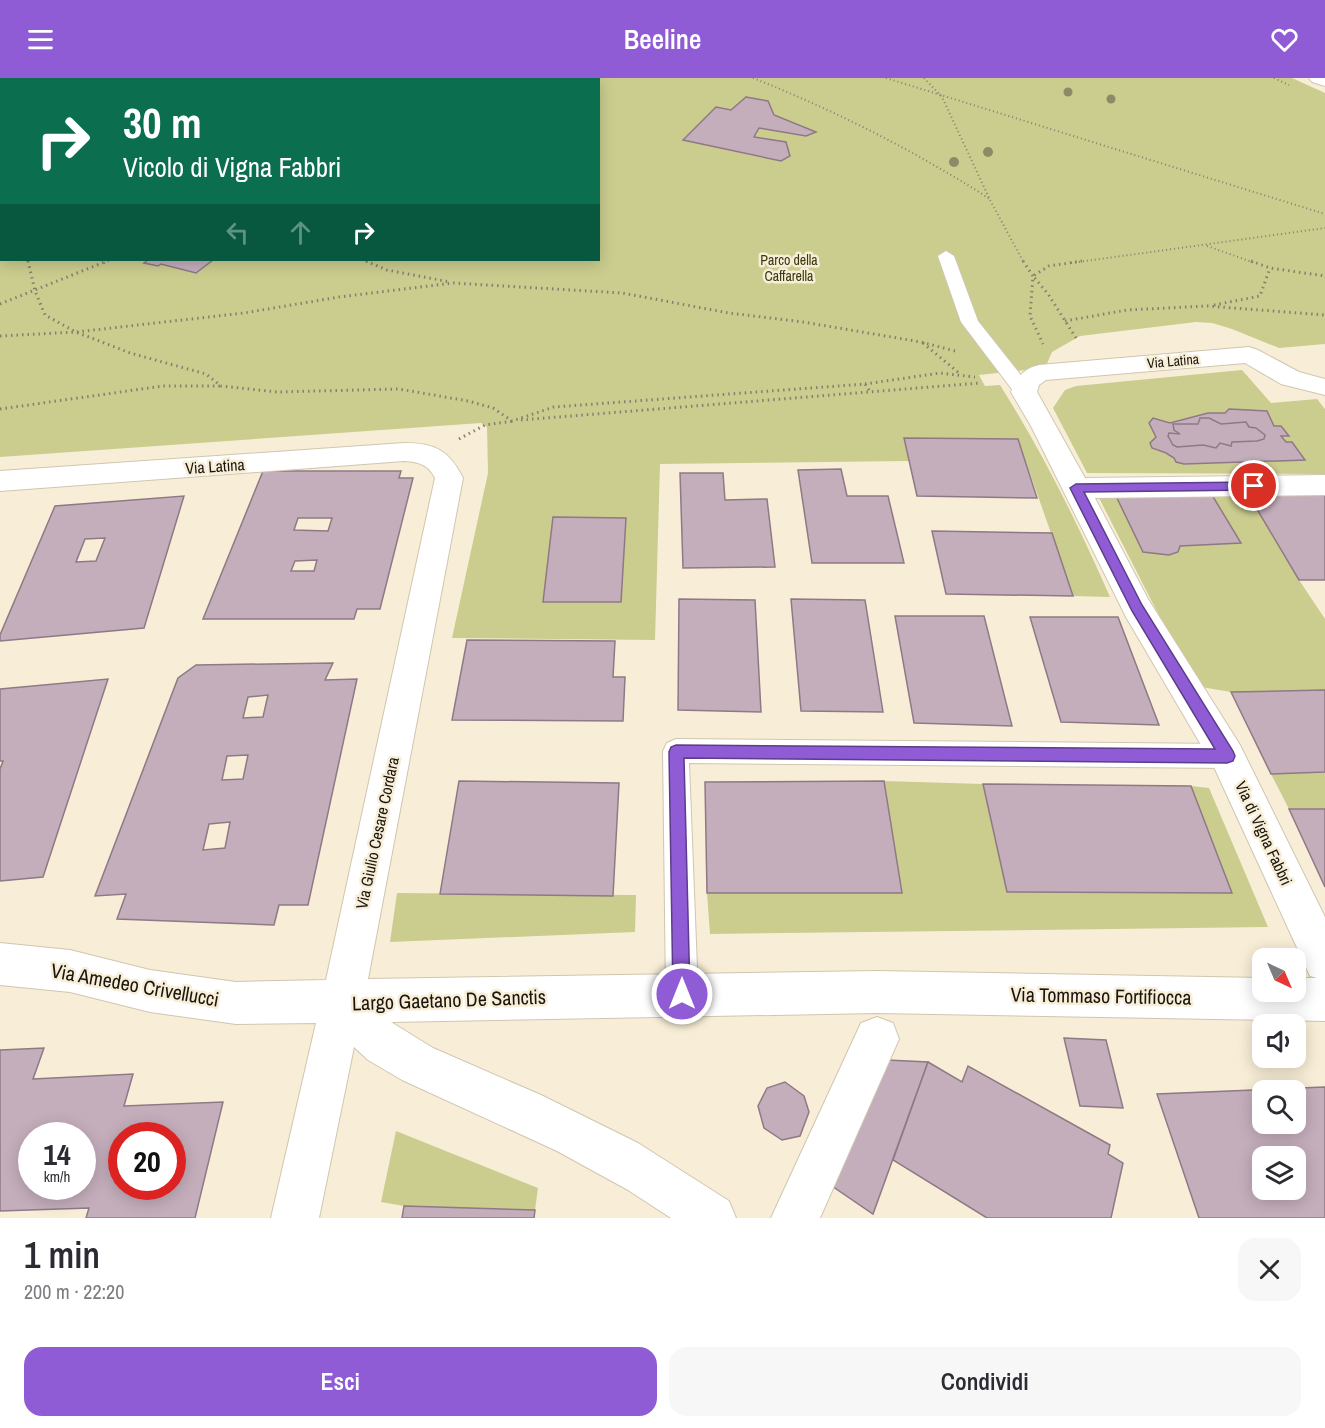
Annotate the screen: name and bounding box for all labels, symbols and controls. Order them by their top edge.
text: Beeline [624,21,701,57]
icon: menu [24,23,57,56]
icon: heart [1268,23,1301,56]
text: 30 m [123,95,202,151]
icon: right [24,102,102,180]
text: Vicolo di Vigna Fabbri [123,149,341,185]
icon: left [221,216,254,249]
icon: ahead [284,216,317,249]
icon: right [347,216,380,249]
park label: Parco della Caffarella [760,251,818,285]
street label: Via Latina [1146,350,1200,372]
street label: Via Latina [185,453,246,479]
pin [1228,460,1279,511]
icon: arrive [1237,469,1270,502]
street label: Via Giulio Cesare Cordara [350,754,404,911]
street label: Via di Vigna Fabbri [1230,777,1298,889]
north arrow [1252,948,1306,1002]
map controls [1252,948,1306,1200]
street label: Via Amedeo Crivellucci [49,956,221,1013]
position arrow [650,962,714,1026]
street label: Via Tommaso Fortifiocca [1010,980,1192,1011]
street label: Largo Gaetano De Sanctis [351,983,546,1016]
button: sound [1252,1014,1306,1068]
button: search [1252,1080,1306,1134]
speed limit sign: 20 [108,1122,186,1200]
text: 14 [43,1134,71,1174]
button: layers [1252,1146,1306,1200]
text: km/h [44,1166,70,1187]
text: 1 min [24,1231,100,1279]
button: close [1238,1238,1301,1301]
text: 200 m · 22:20 [24,1278,124,1305]
button: Esci [24,1347,657,1416]
button: Condividi [669,1347,1301,1416]

